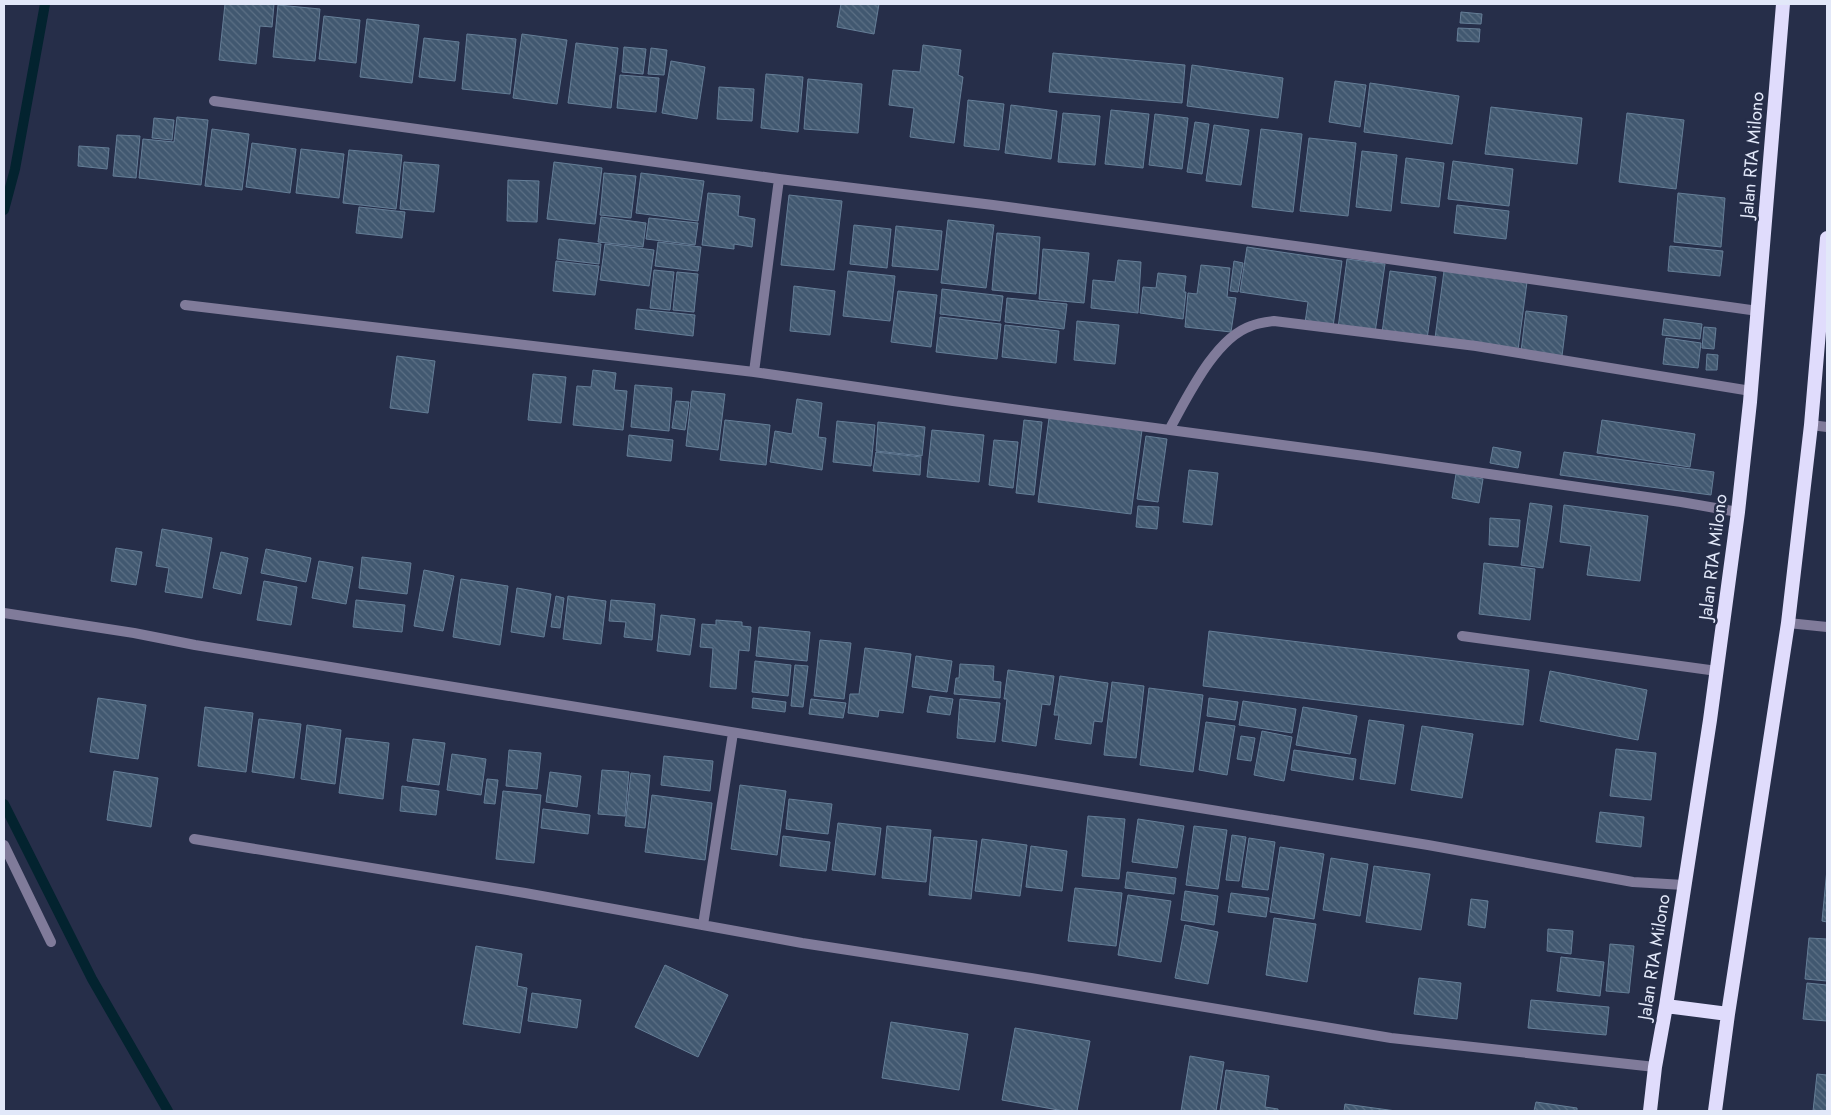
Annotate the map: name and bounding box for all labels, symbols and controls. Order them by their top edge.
street label: Jalan RTA Milono [1733,90,1771,221]
street label: Jalan RTA Milono [1692,492,1734,624]
street label: Jalan RTA Milono [1631,892,1677,1024]

